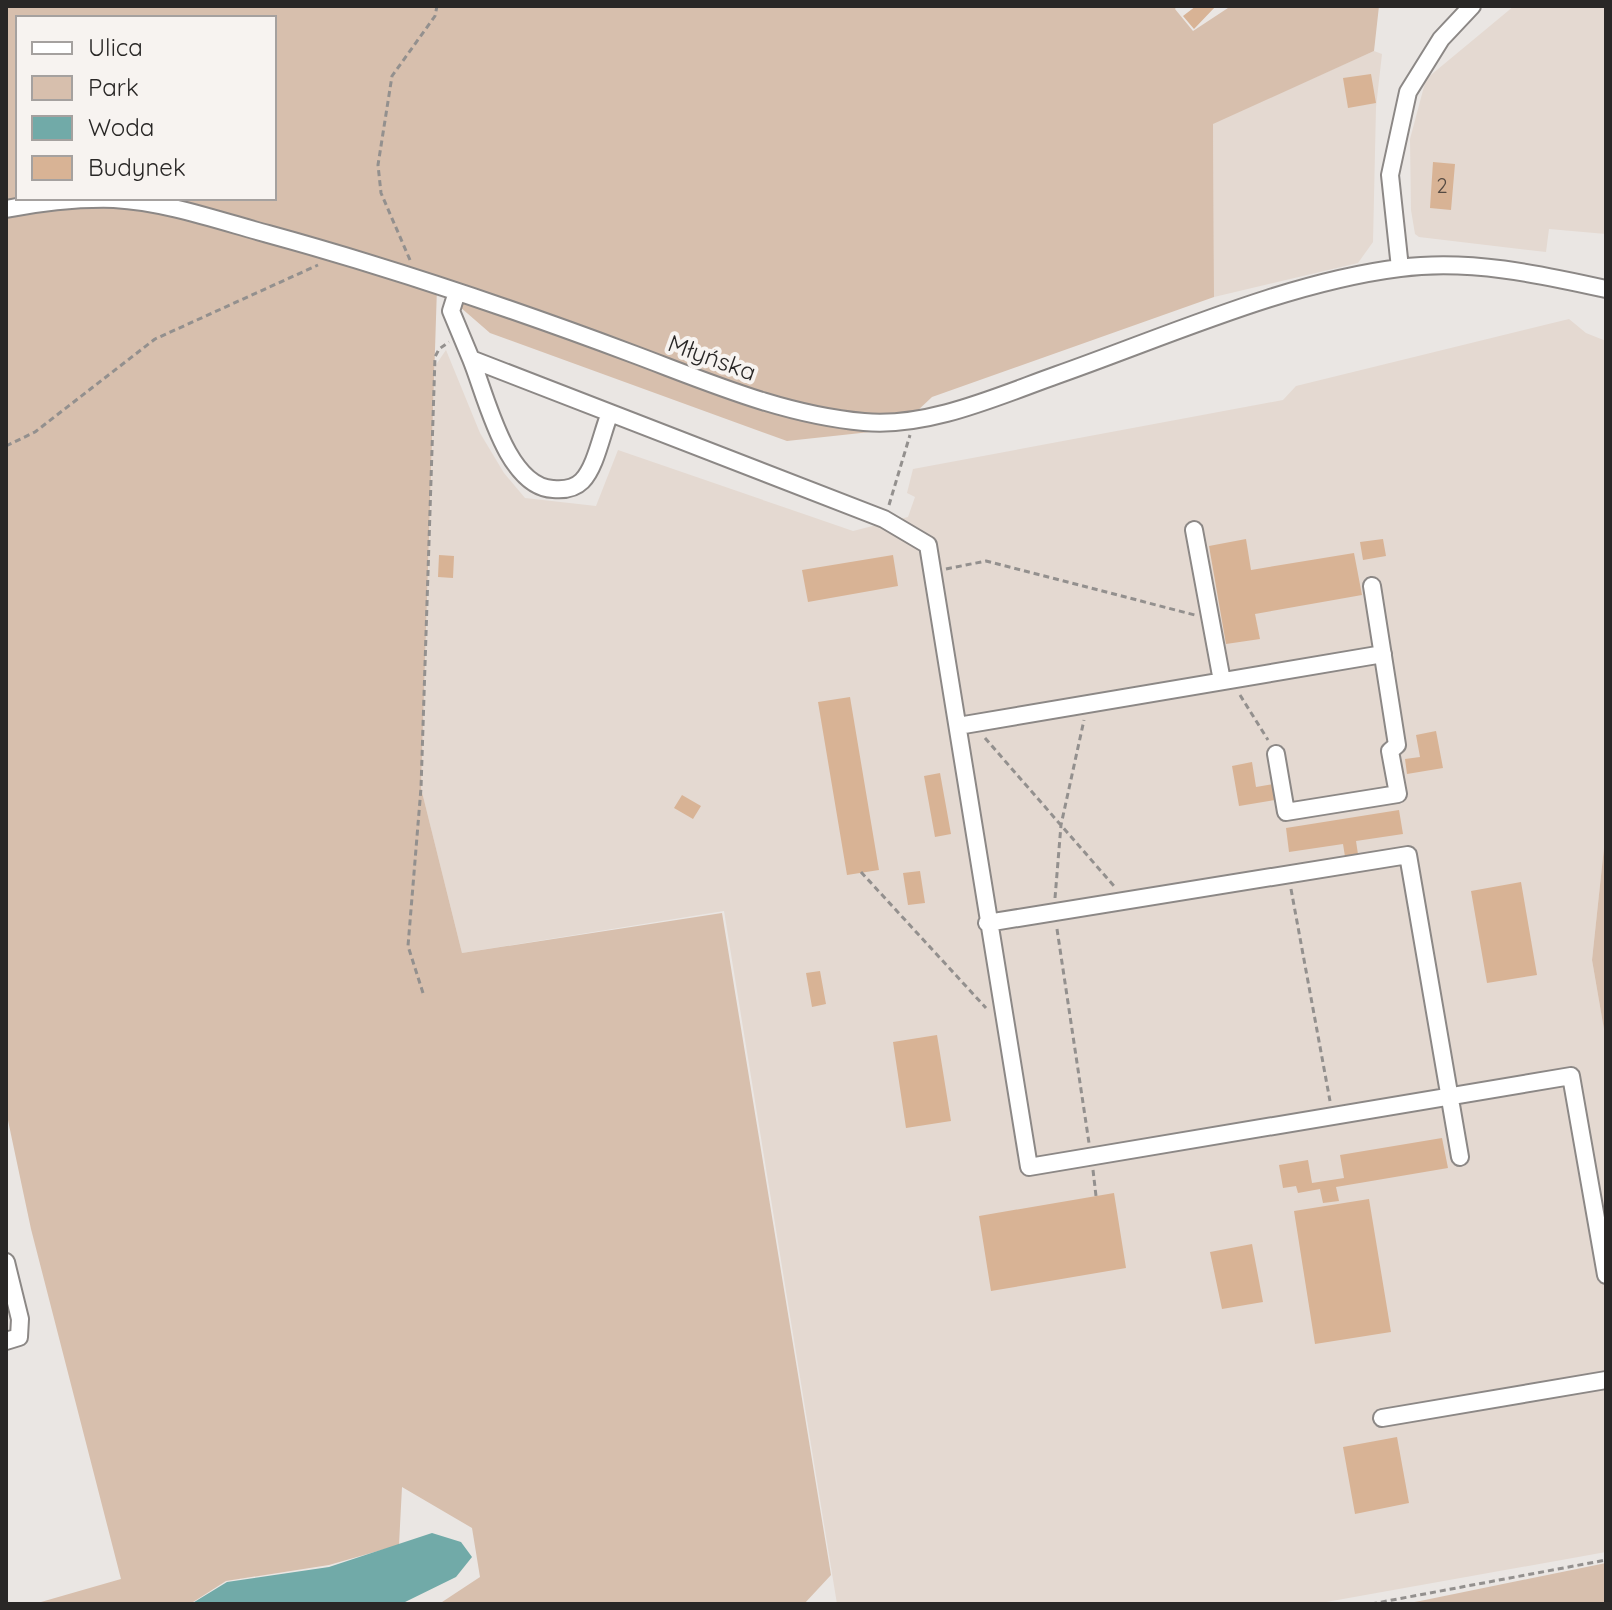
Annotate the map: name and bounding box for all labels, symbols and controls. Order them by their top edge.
legend [16,16,276,200]
text: Ulica [88,32,143,62]
text: Park [88,72,139,102]
text: Woda [88,112,154,142]
text: Budynek [88,152,186,182]
house number: 2 [1436,173,1448,198]
street label: Młyńska [664,327,760,387]

